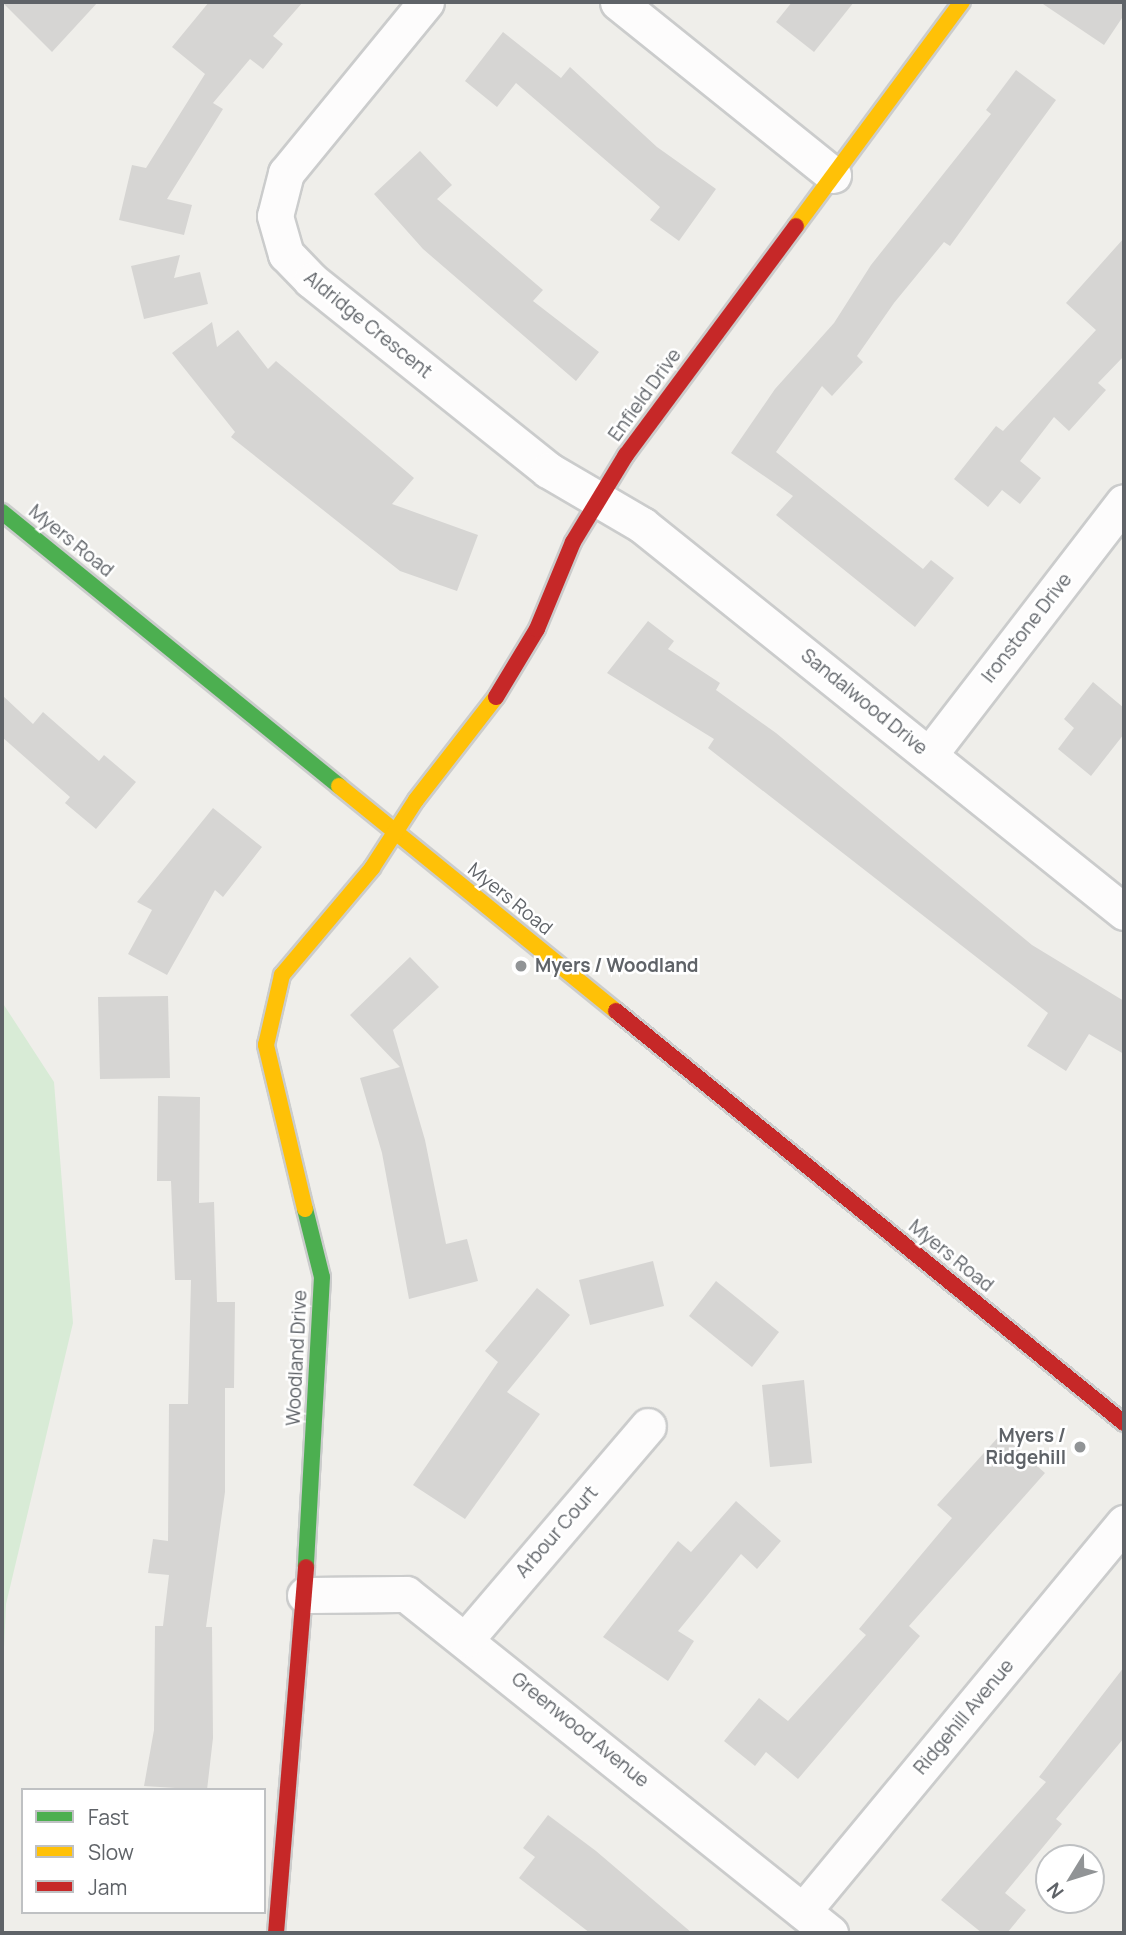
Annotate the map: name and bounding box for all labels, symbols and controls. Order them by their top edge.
street label: Aldridge Crescent [300,267,436,383]
street label: Enfield Drive [604,344,686,446]
street label: Myers Road [24,500,118,582]
street label: Ironstone Drive [977,569,1077,687]
street label: Sandalwood Drive [796,644,932,760]
street label: Myers Road [463,858,557,940]
place label: Myers / Woodland [535,955,699,977]
marker: Myers / Woodland [513,958,529,974]
street label: Myers Road [904,1215,998,1297]
street label: Woodland Drive [282,1289,312,1427]
place label: Myers / Ridgehill [985,1425,1066,1469]
marker: Myers / Ridgehill [1072,1439,1088,1455]
street label: Arbour Court [511,1482,603,1582]
street label: Ridgehill Avenue [909,1655,1019,1779]
street label: Greenwood Avenue [507,1668,653,1792]
legend [21,1788,266,1914]
text: Fast [88,1803,129,1831]
text: Slow [88,1838,134,1866]
north arrow [1035,1844,1105,1914]
text: Jam [88,1873,127,1901]
text: N [1041,1877,1069,1904]

